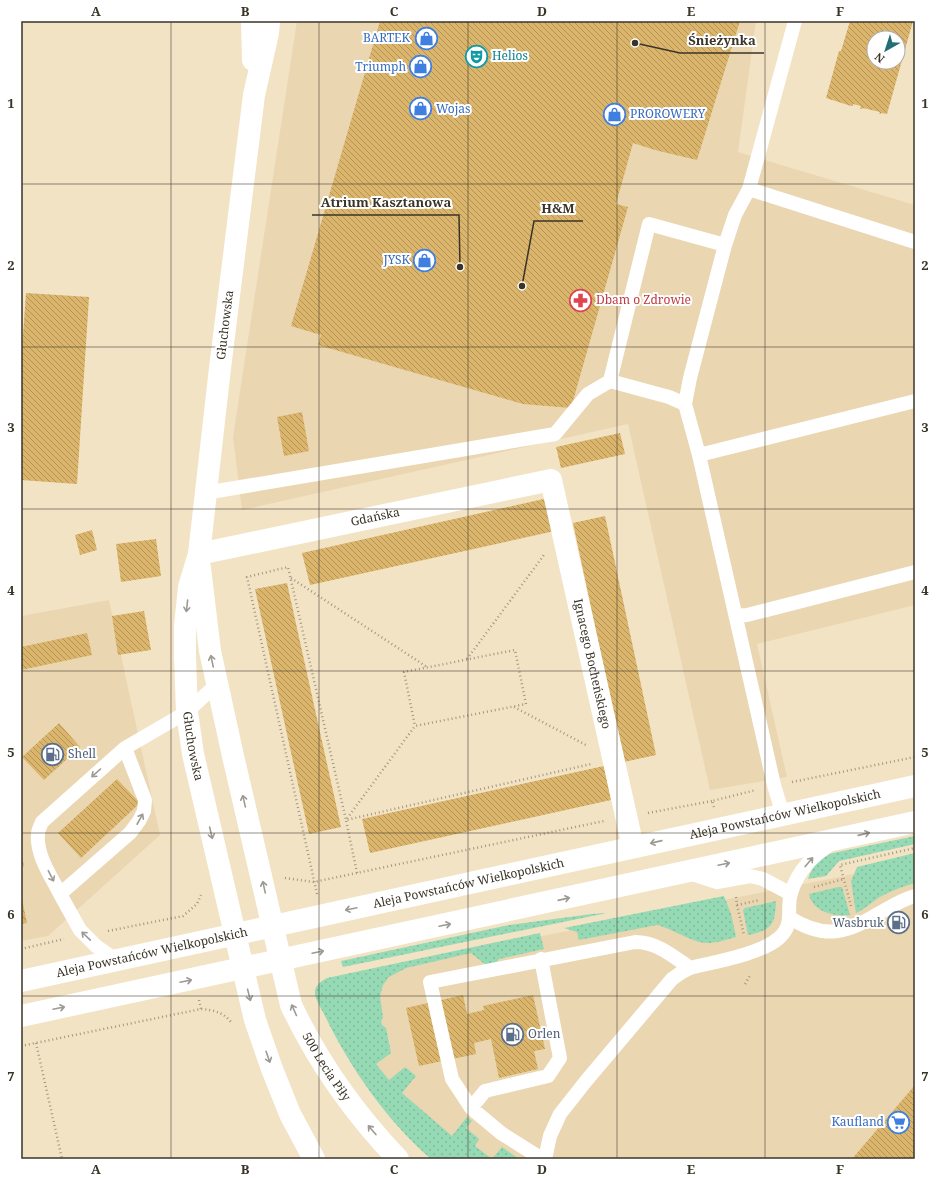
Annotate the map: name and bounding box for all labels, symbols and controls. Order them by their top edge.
text: A [91,2,101,20]
text: B [241,2,250,20]
text: C [390,2,399,20]
text: D [537,2,547,20]
text: E [687,2,696,20]
text: F [836,2,844,20]
shop icon: BARTEK [413,25,439,51]
callout: Śnieżynka [680,28,764,53]
place label: BARTEK [363,29,411,46]
north arrow [866,30,906,70]
text: Śnieżynka [688,31,756,49]
theatre icon: Helios [464,43,490,69]
place label: Helios [492,47,528,64]
text: N [871,49,887,67]
shop icon: Triumph [408,54,434,80]
place label: Triumph [355,58,406,75]
text: 1 [7,94,15,112]
text: 1 [921,94,929,112]
shop icon: Wojas [407,96,433,122]
place label: Wojas [436,100,471,117]
shop icon: PROROWERY [602,101,628,127]
place label: PROROWERY [630,105,706,122]
callout: Atrium Kasztanowa [312,190,459,215]
text: Atrium Kasztanowa [321,193,451,211]
callout: H&M [534,196,583,221]
text: H&M [541,199,575,217]
shop icon: JYSK [412,247,438,273]
place label: JYSK [383,251,411,268]
text: 2 [7,256,15,274]
text: 2 [921,256,929,274]
pharmacy icon: Dbam o Zdrowie [567,287,593,313]
street label: Głuchowska [212,289,237,361]
place label: Dbam o Zdrowie [596,291,691,308]
text: 3 [7,418,15,436]
text: 3 [921,418,929,436]
street label: Gdańska [349,503,401,530]
text: 4 [7,581,15,599]
text: 4 [921,581,929,599]
street label: Ignacego Bocheńskiego [570,597,615,730]
one-way arrow [183,599,191,612]
one-way arrow [208,655,216,668]
street label: Głuchowska [179,710,208,782]
fuel station icon: Shell [39,741,65,767]
text: 5 [7,743,15,761]
text: 5 [921,743,929,761]
place label: Shell [68,745,96,762]
one-way arrow [91,769,101,778]
street label: Aleja Powstańców Wielkopolskich [688,785,883,843]
one-way arrow [239,795,247,808]
one-way arrow [136,813,144,825]
one-way arrow [207,827,215,840]
one-way arrow [857,829,870,837]
one-way arrow [650,839,663,847]
street label: Aleja Powstańców Wielkopolskich [371,854,566,912]
one-way arrow [804,857,813,867]
one-way arrow [717,860,730,867]
one-way arrow [48,870,55,882]
one-way arrow [259,881,267,894]
one-way arrow [557,894,570,902]
text: 6 [7,905,15,923]
one-way arrow [345,905,358,913]
text: 6 [921,905,929,923]
fuel station icon: Wasbruk [886,910,912,936]
place label: Wasbruk [832,914,885,931]
one-way arrow [439,920,452,928]
street label: Aleja Powstańców Wielkopolskich [55,923,249,981]
one-way arrow [81,931,91,941]
one-way arrow [312,948,325,956]
one-way arrow [179,976,192,984]
one-way arrow [246,988,254,1001]
one-way arrow [52,1004,65,1012]
one-way arrow [289,1004,297,1016]
fuel station icon: Orlen [500,1021,526,1047]
place label: Orlen [528,1025,561,1042]
street label: 500 Lecia Piły [298,1029,355,1105]
one-way arrow [265,1051,273,1063]
text: 7 [7,1067,15,1085]
text: 7 [921,1067,929,1085]
supermarket icon: Kaufland [886,1109,912,1135]
place label: Kaufland [831,1113,885,1130]
one-way arrow [367,1125,377,1135]
text: A [91,1160,101,1178]
text: B [241,1160,250,1178]
text: C [390,1160,399,1178]
text: D [537,1160,547,1178]
text: E [687,1160,696,1178]
text: F [836,1160,844,1178]

